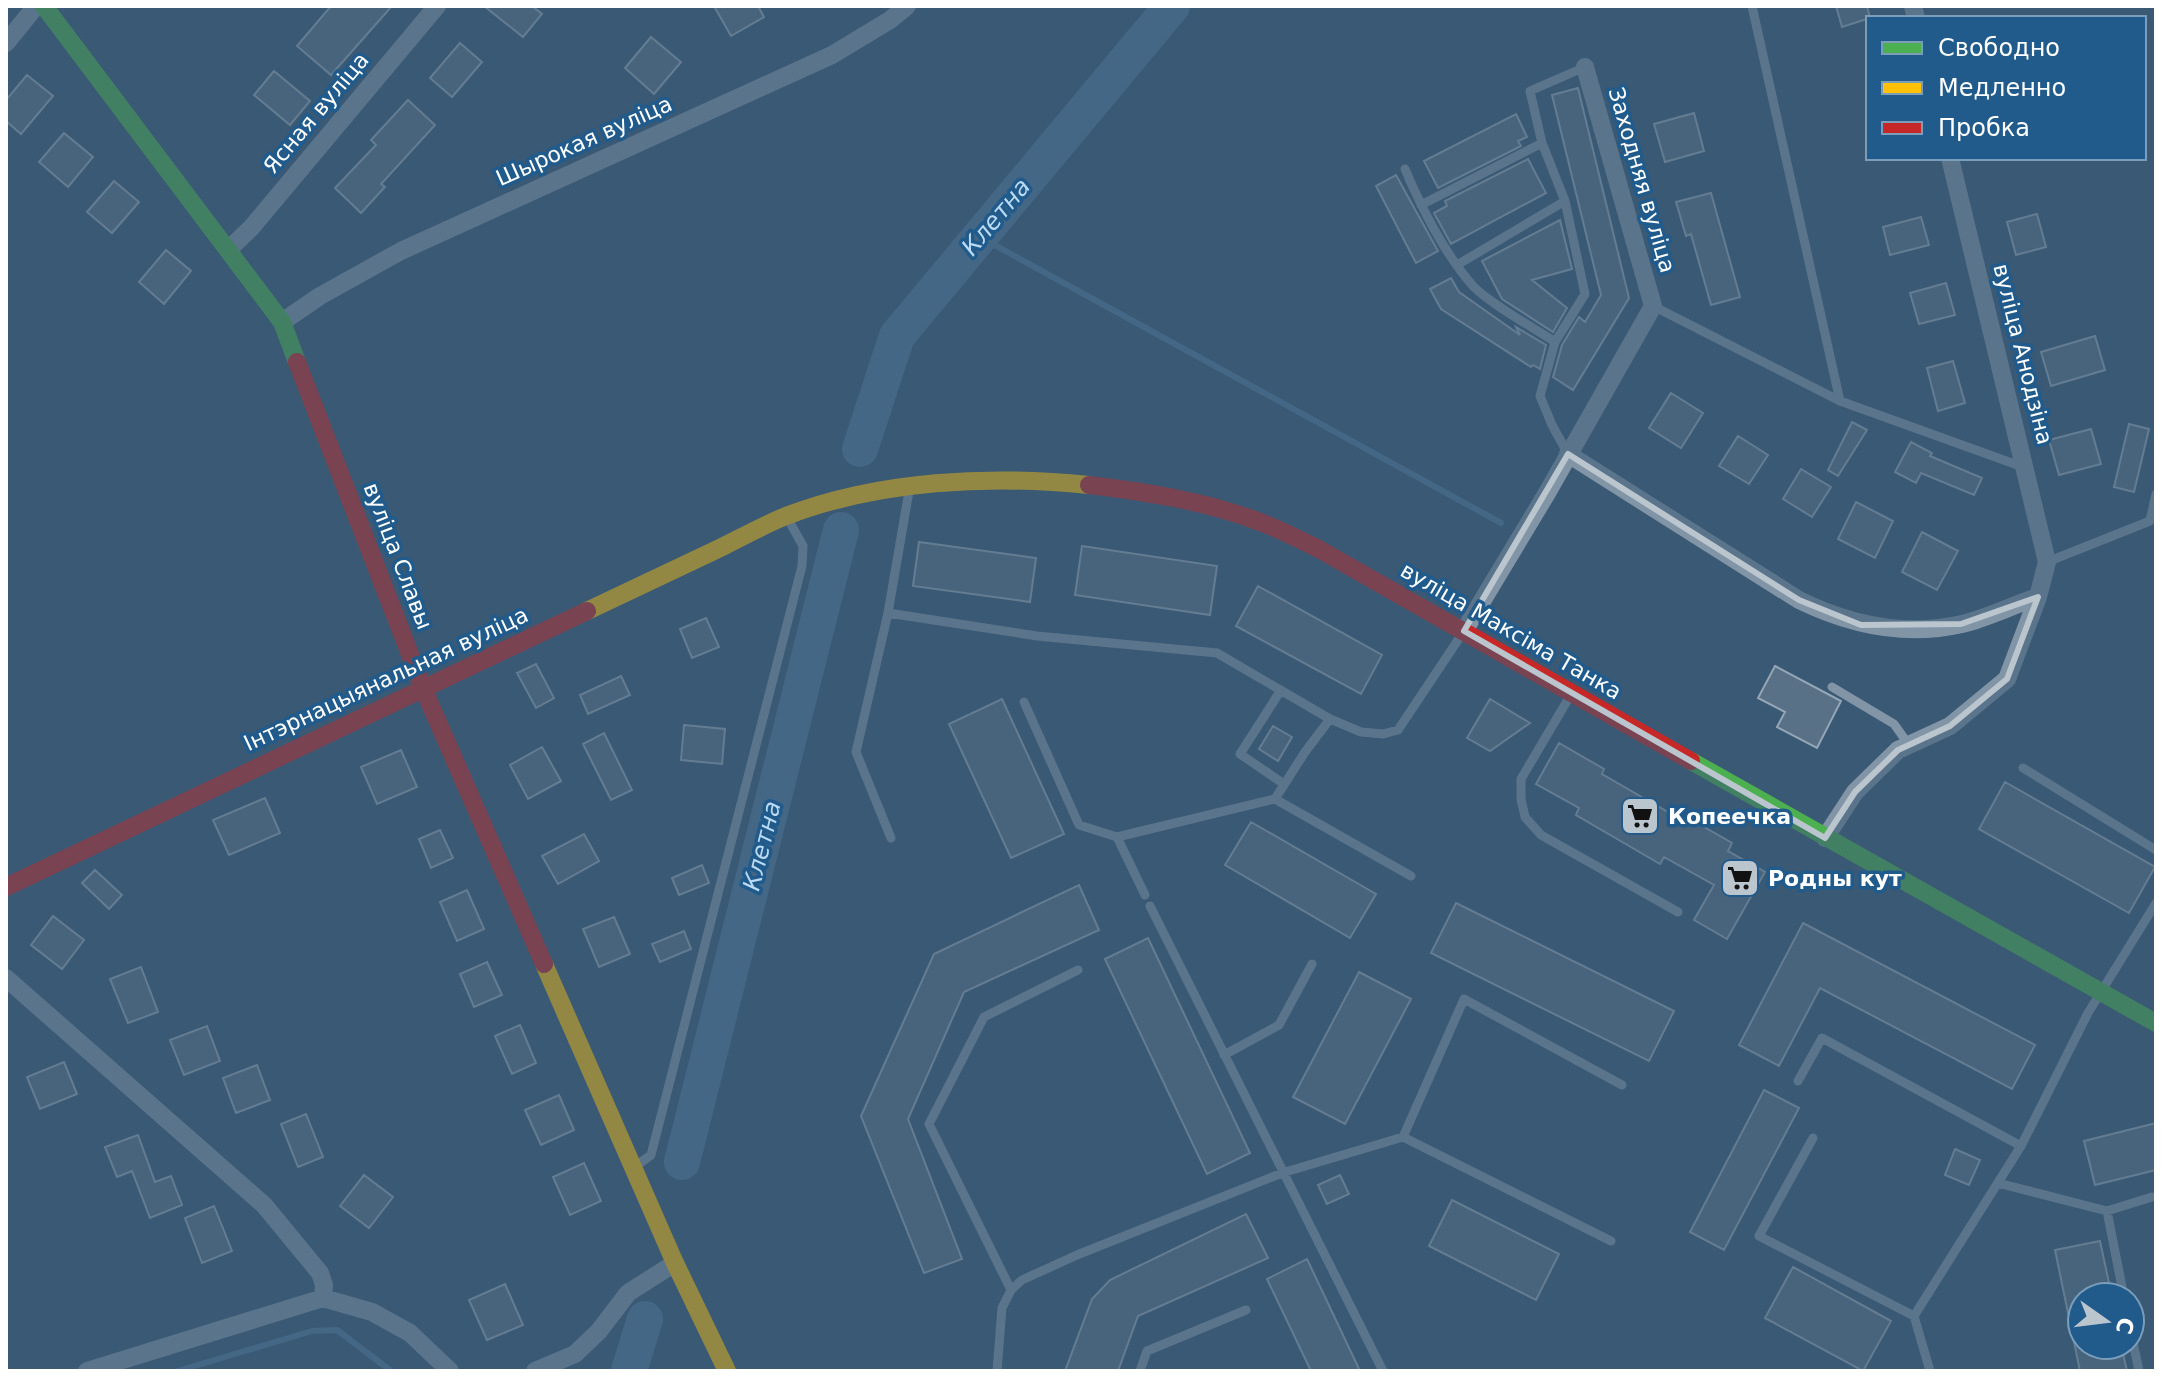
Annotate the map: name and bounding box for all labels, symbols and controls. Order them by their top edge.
legend [1866,16,2146,160]
text: Свободно [1938,34,2060,62]
street label: Ясная вуліца [258,47,374,179]
text: Медленно [1938,74,2066,102]
street label: Заходняя вуліца [1604,84,1680,276]
street label: Шырокая вуліца [492,91,676,191]
text: Пробка [1938,114,2030,142]
water label: Клетна [956,173,1036,261]
street label: вуліца Анодзіна [1988,261,2058,447]
street label: вуліца Славы [359,479,437,633]
street label: вуліца Максіма Танка [1396,557,1626,705]
street label: Інтэрнацыянальная вуліца [240,602,532,756]
supermarket icon: Копеечка [1619,795,1661,837]
water label: Клетна [737,798,787,894]
place label: Копеечка [1668,804,1791,829]
supermarket icon: Родны кут [1719,857,1761,899]
place label: Родны кут [1768,866,1902,891]
north arrow [2066,1281,2146,1361]
text: С [2111,1315,2139,1337]

